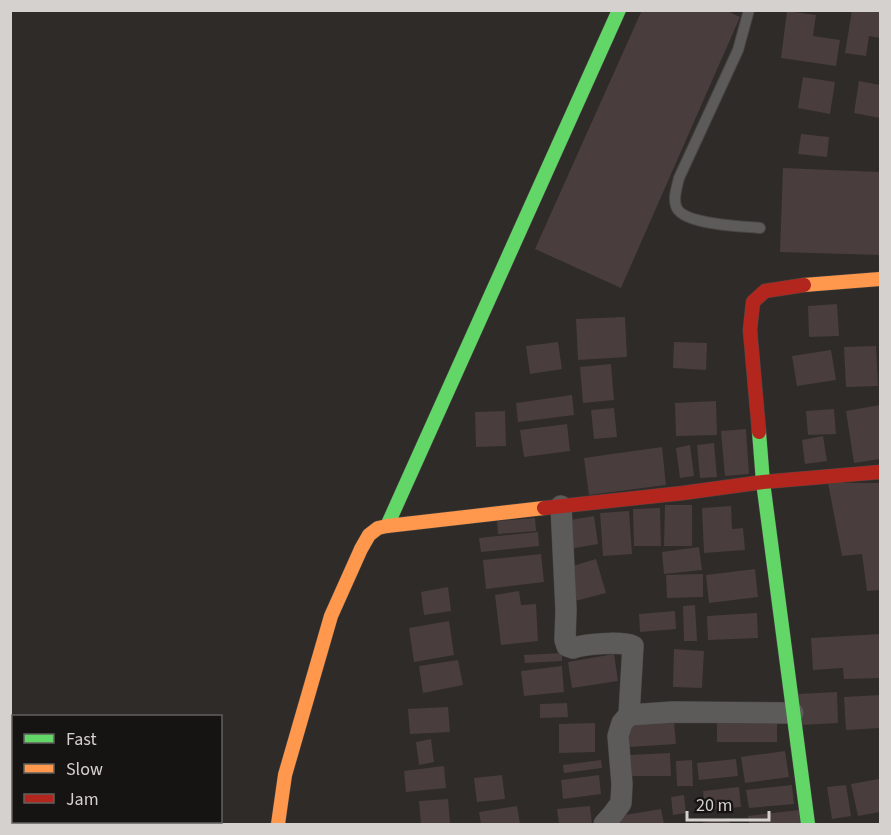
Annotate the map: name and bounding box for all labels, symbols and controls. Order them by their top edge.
legend [12,715,222,823]
text: Fast [66,727,97,752]
text: Slow [66,757,103,782]
scale bar [687,784,770,822]
text: Jam [66,787,99,812]
text: 20 m [696,793,732,818]

